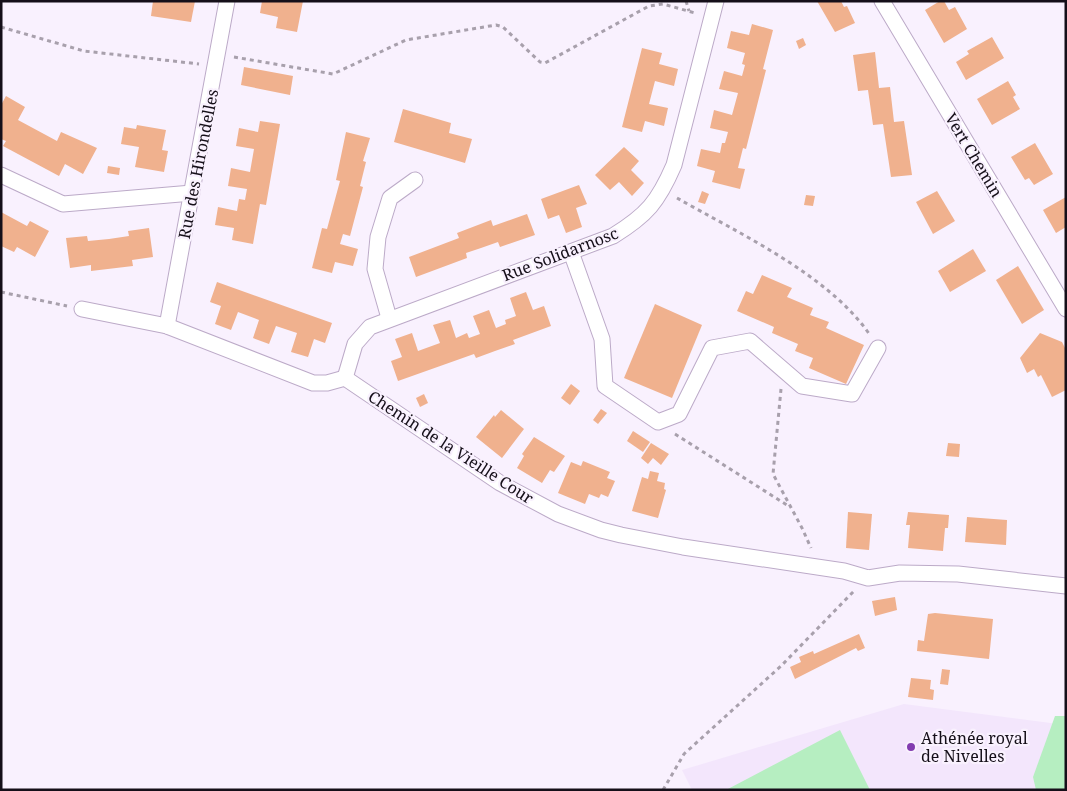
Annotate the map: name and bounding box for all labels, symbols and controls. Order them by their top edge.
street label: Rue des Hirondelles [173,87,223,241]
street label: Vert Chemin [940,109,1008,201]
street label: Rue Solidarnosc [499,222,621,286]
street label: Chemin de la Vieille Cour [364,385,538,509]
place label: Athénée royal de Nivelles [921,727,1028,767]
marker: Athénée royal de Nivelles [905,741,917,753]

